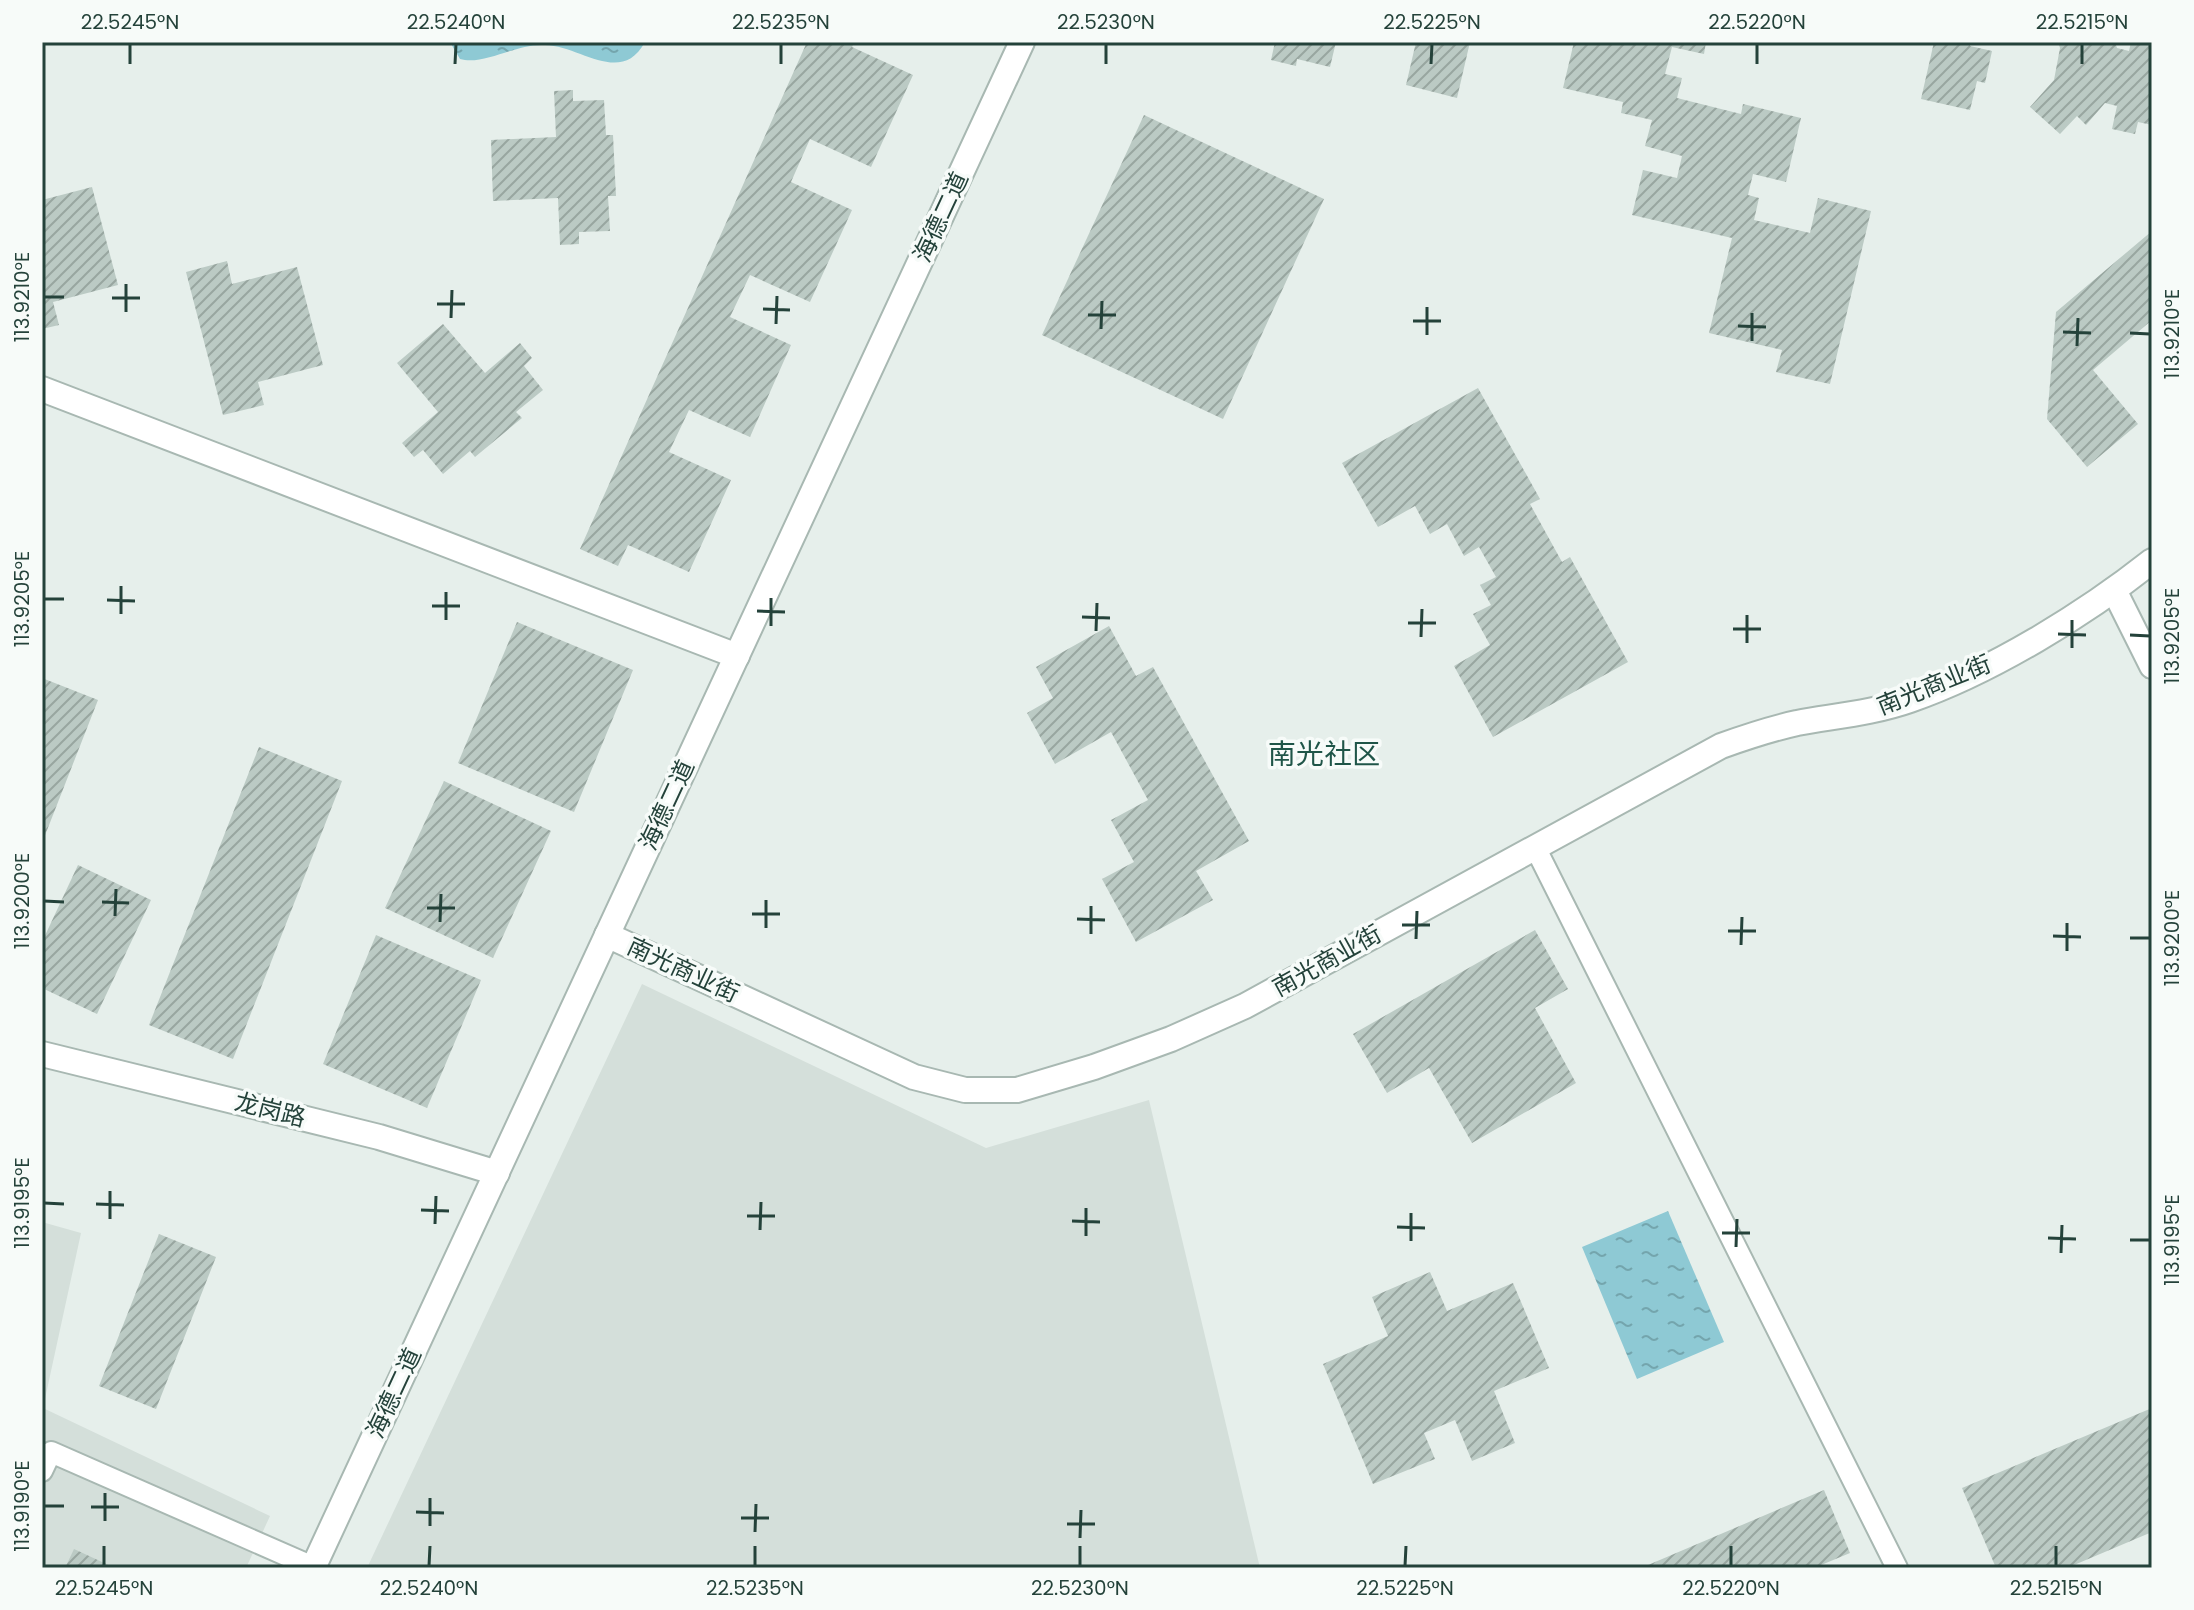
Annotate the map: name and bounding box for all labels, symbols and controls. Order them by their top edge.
text: 22.5245°N [81,8,179,36]
text: 22.5240°N [407,8,505,36]
text: 22.5235°N [732,8,830,36]
text: 22.5230°N [1057,8,1155,36]
text: 22.5225°N [1383,8,1481,36]
text: 22.5220°N [1708,8,1806,36]
text: 22.5215°N [2036,8,2128,36]
street label: 海德二道 [905,166,976,267]
text: 113.9210°E [8,252,36,342]
text: 113.9210°E [2158,289,2186,379]
text: 113.9205°E [8,551,36,647]
text: 113.9205°E [2158,588,2186,684]
street label: 南光商业街 [1872,647,1996,722]
district label: 南光社区 [1268,735,1380,774]
street label: 海德二道 [631,754,702,855]
text: 113.9200°E [8,853,36,949]
text: 113.9200°E [2158,890,2186,986]
street label: 南光商业街 [1266,917,1387,1004]
street label: 南光商业街 [622,929,745,1010]
street label: 龙岗路 [231,1085,309,1134]
text: 113.9195°E [8,1157,36,1249]
text: 113.9195°E [2158,1194,2186,1286]
street label: 海德二道 [358,1342,429,1443]
text: 113.9190°E [8,1460,36,1552]
text: 22.5245°N [55,1574,153,1602]
text: 22.5240°N [380,1574,478,1602]
text: 22.5235°N [706,1574,804,1602]
text: 22.5230°N [1031,1574,1129,1602]
text: 22.5225°N [1356,1574,1454,1602]
text: 22.5220°N [1682,1574,1780,1602]
text: 22.5215°N [2010,1574,2102,1602]

